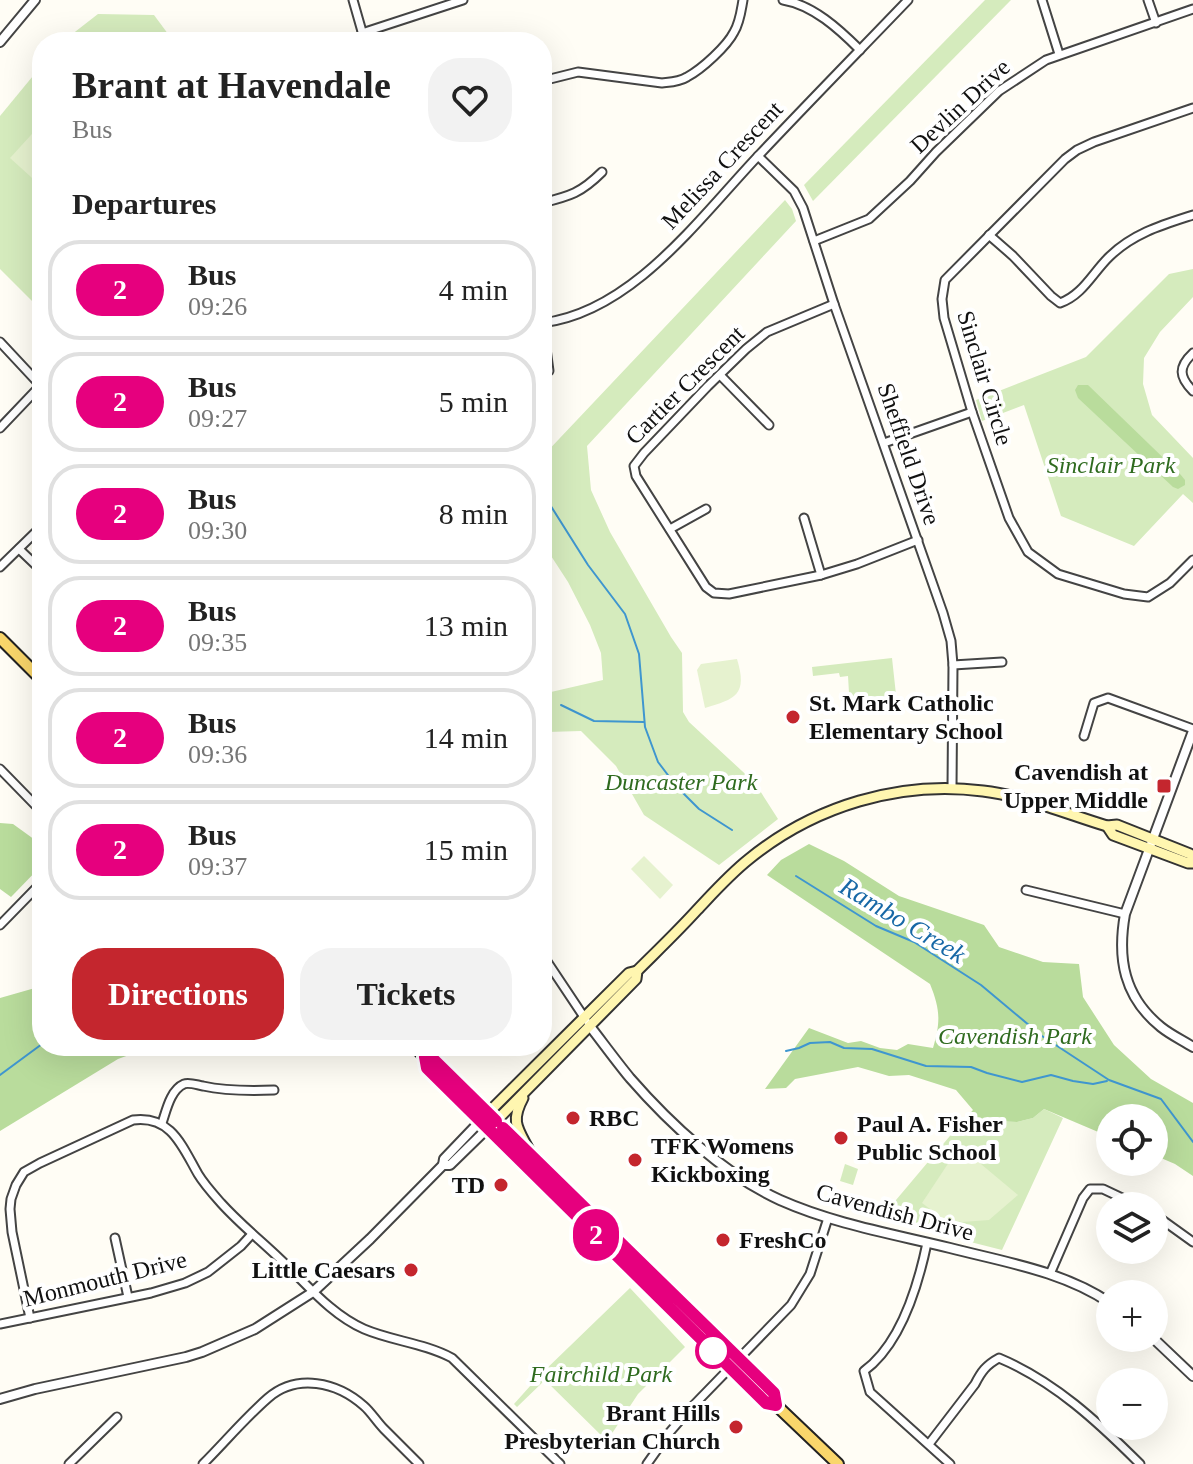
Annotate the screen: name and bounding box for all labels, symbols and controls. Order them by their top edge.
street label: Devlin Drive [905,54,1015,158]
button: heart [428,58,512,142]
text: Brant at Havendale [72,64,391,106]
street label: Melissa Crescent [656,96,788,234]
text: Bus [72,115,112,144]
text: Departures [72,187,216,220]
text: Bus [188,258,236,291]
text: 4 min [439,273,508,306]
text: 2 [113,274,127,305]
text: 09:26 [188,292,247,321]
street label: Sinclair Circle [952,308,1018,448]
street label: Cartier Crescent [620,320,750,450]
text: Bus [188,370,236,403]
street label: Sheffield Drive [873,380,945,528]
text: 5 min [439,385,508,418]
text: 2 [113,386,127,417]
text: 09:27 [188,404,247,433]
park label: Sinclair Park [1047,452,1176,478]
text: Bus [188,482,236,515]
text: 8 min [439,497,508,530]
text: 2 [113,498,127,529]
text: 09:30 [188,516,247,545]
text: Bus [188,594,236,627]
text: 13 min [424,609,508,642]
text: 2 [113,610,127,641]
text: 09:35 [188,628,247,657]
place label: St. Mark Catholic Elementary School [809,690,1003,744]
text: Bus [188,706,236,739]
marker: St. Mark Catholic Elementary School [784,708,802,726]
text: 14 min [424,721,508,754]
text: 2 [113,722,127,753]
text: 09:36 [188,740,247,769]
place label: Cavendish at Upper Middle [1004,759,1148,813]
park label: Duncaster Park [604,769,758,795]
marker: Cavendish at Upper Middle [1155,777,1173,795]
text: Bus [188,818,236,851]
text: 15 min [424,833,508,866]
text: 2 [113,834,127,865]
text: 09:37 [188,852,247,881]
water label: Rambo Creek [834,871,971,969]
button: Directions [72,948,284,1040]
button: Tickets [300,948,512,1040]
park label: Cavendish Park [938,1023,1092,1049]
map controls [1096,1104,1168,1440]
button: locate [1096,1104,1168,1176]
place label: RBC [589,1105,640,1131]
marker: RBC [564,1109,582,1127]
place label: Paul A. Fisher Public School [857,1111,1003,1165]
marker: Paul A. Fisher Public School [832,1129,850,1147]
place label: TFK Womens Kickboxing [651,1133,794,1187]
marker: TFK Womens Kickboxing [626,1151,644,1169]
place label: TD [452,1172,485,1198]
marker: TD [492,1176,510,1194]
street label: Cavendish Drive [813,1178,977,1246]
button: layers [1096,1192,1168,1264]
line badge: 2 [570,1209,622,1261]
text: 2 [589,1219,603,1250]
place label: FreshCo [739,1227,827,1253]
marker: FreshCo [714,1231,732,1249]
street label: Monmouth Drive [21,1246,189,1312]
place label: Little Caesars [252,1257,395,1283]
marker: Little Caesars [402,1261,420,1279]
button: + [1096,1280,1168,1352]
unlabelled marker [696,1334,730,1368]
park label: Fairchild Park [529,1361,673,1387]
button: − [1096,1368,1168,1440]
place label: Brant Hills Presbyterian Church [504,1400,720,1454]
marker: Brant Hills Presbyterian Church [727,1418,745,1436]

